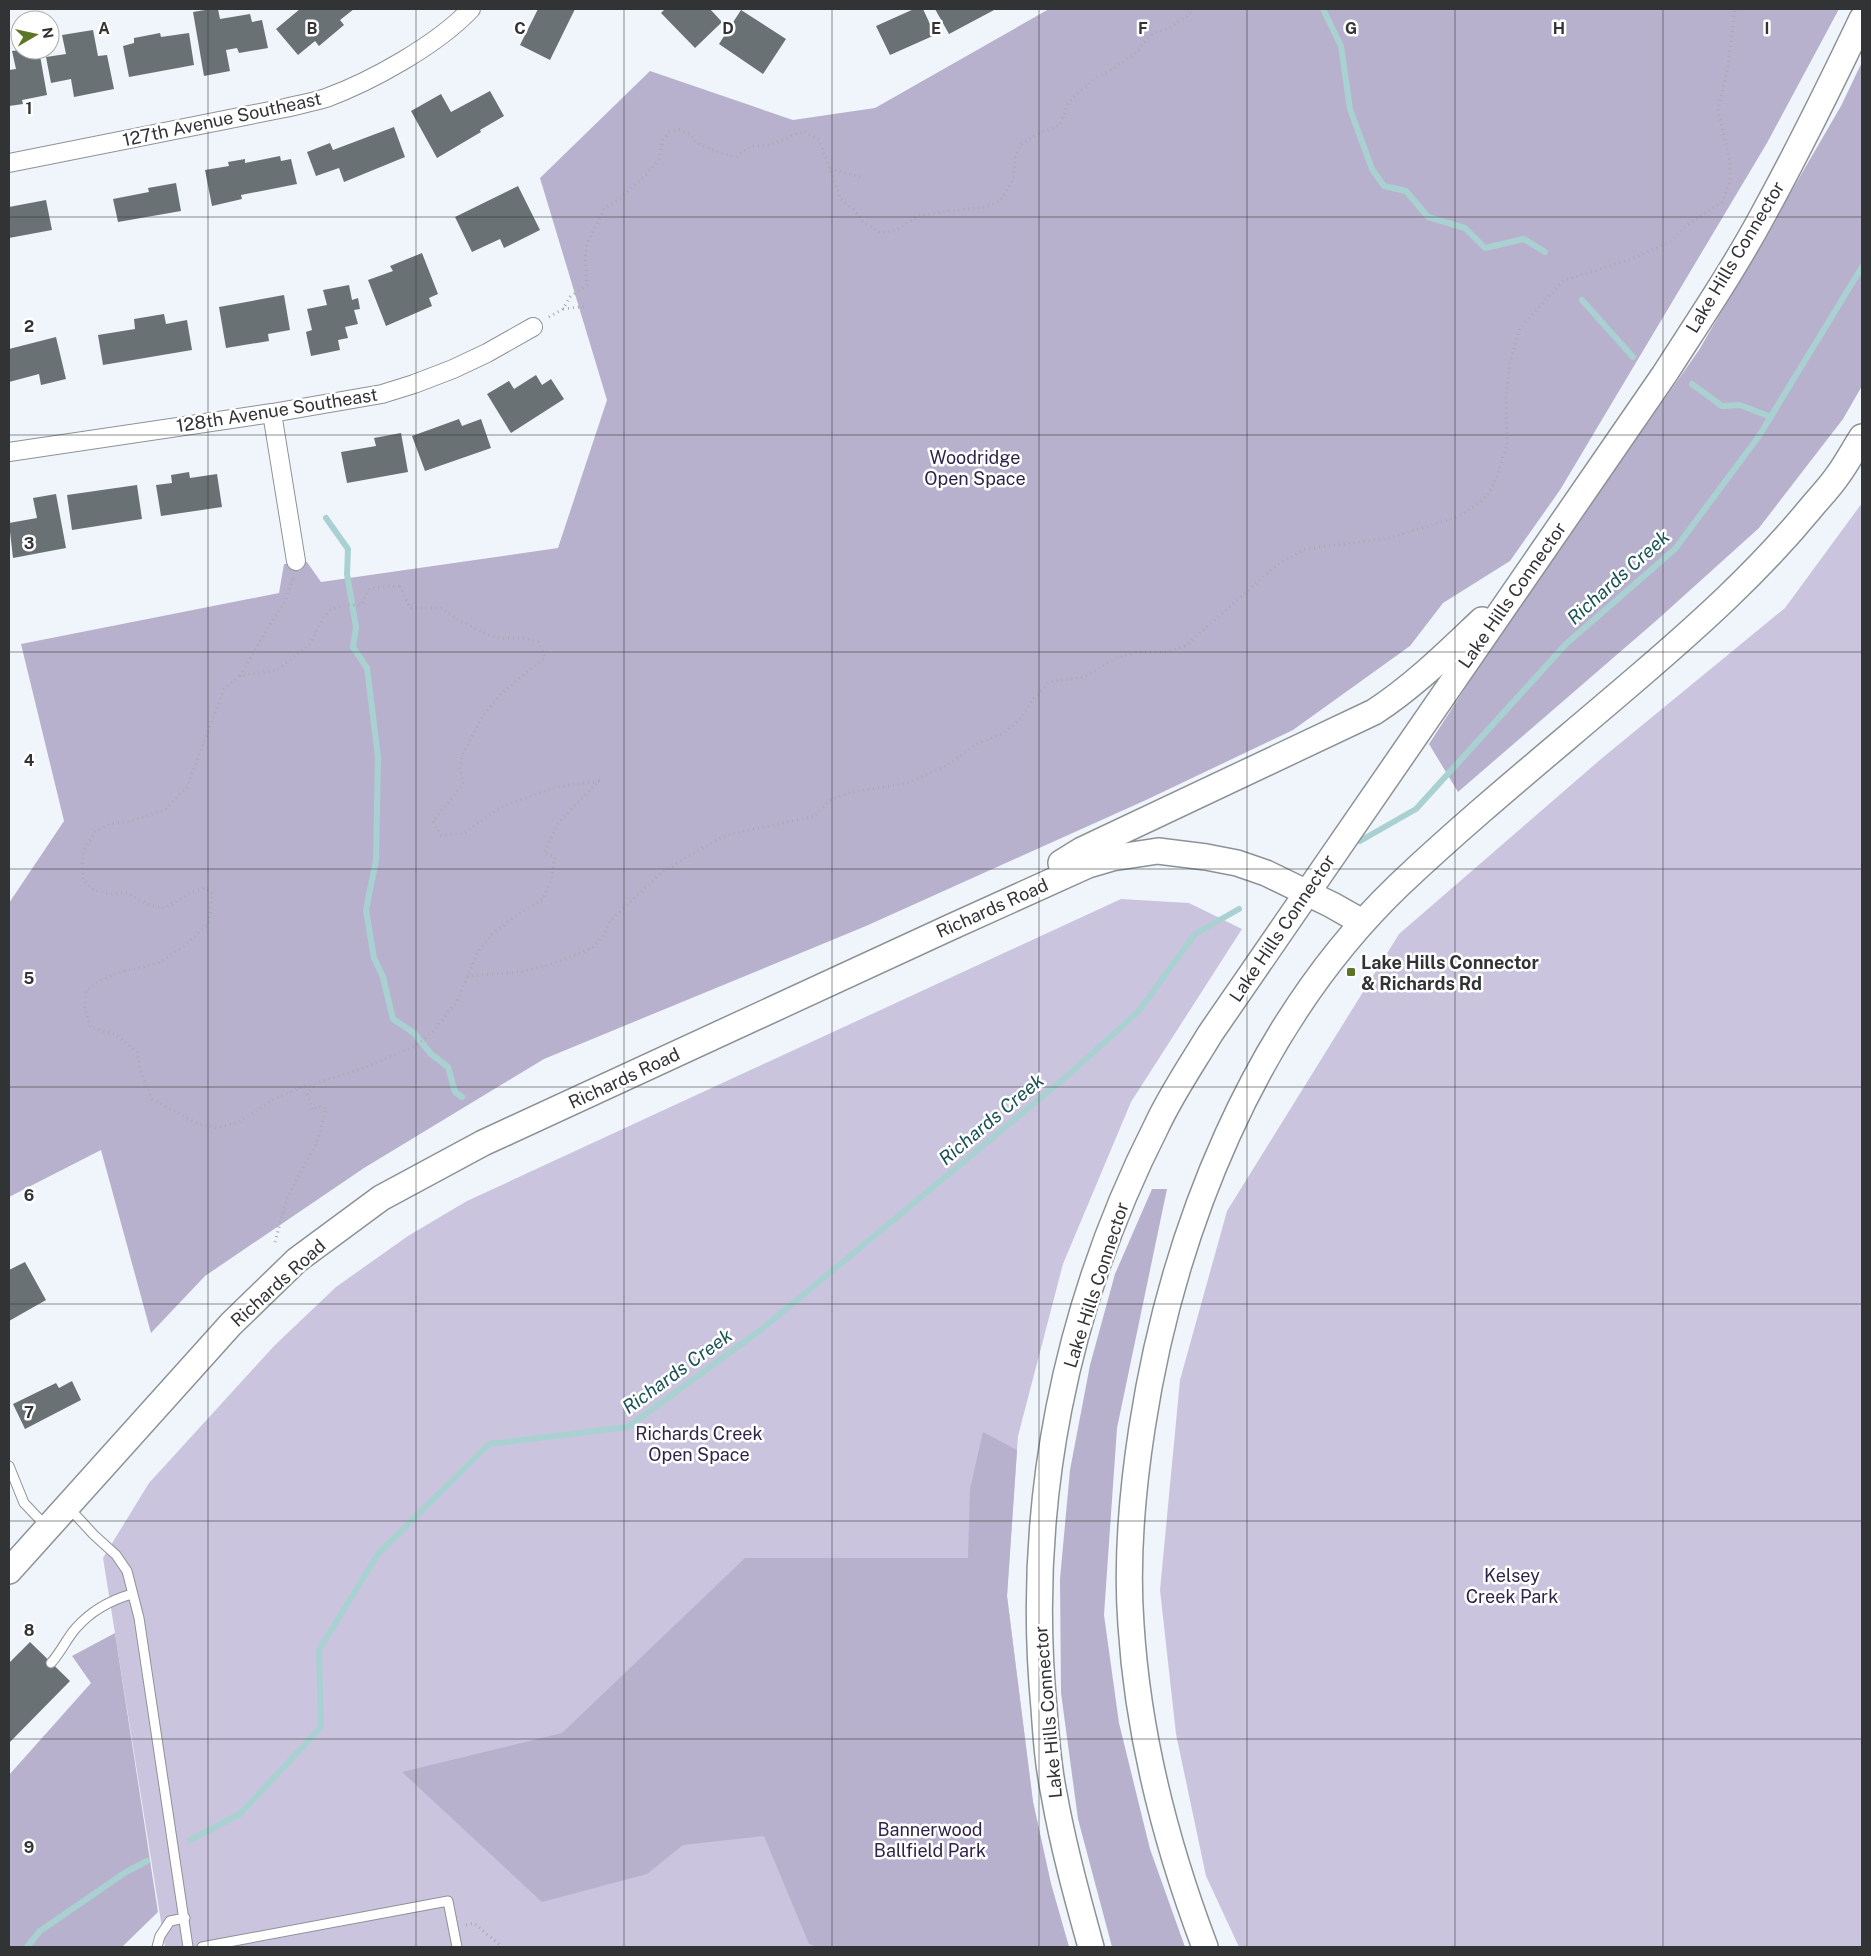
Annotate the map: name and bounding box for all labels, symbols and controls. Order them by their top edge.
north arrow [10,10,60,60]
text: A [98,19,110,38]
text: B [307,19,318,38]
text: C [514,19,526,38]
text: D [722,19,734,38]
text: E [931,19,941,38]
text: F [1138,19,1148,38]
text: G [1345,19,1357,38]
text: H [1553,19,1565,38]
text: I [1765,19,1769,38]
text: N [39,26,57,40]
street label: 127th Avenue Southeast [121,88,323,150]
text: 1 [26,99,32,118]
street label: Lake Hills Connector [1681,177,1789,337]
text: 2 [24,317,34,336]
street label: 128th Avenue Southeast [175,384,379,436]
park label: Woodridge Open Space [924,447,1026,489]
street label: Lake Hills Connector [1454,518,1570,672]
water label: Richards Creek [1562,525,1674,629]
text: 3 [24,534,34,553]
text: 4 [24,751,35,770]
street label: Lake Hills Connector [1225,850,1339,1006]
street label: Richards Road [933,874,1051,942]
place label: Lake Hills Connector & Richards Rd [1361,952,1539,994]
marker: Lake Hills Connector & Richards Rd [1345,966,1357,978]
text: 5 [24,969,35,988]
street label: Richards Road [565,1043,683,1113]
water label: Richards Creek [934,1068,1048,1169]
text: 6 [24,1186,34,1205]
street label: Lake Hills Connector [1059,1199,1133,1371]
street label: Richards Road [226,1235,330,1331]
water label: Richards Creek [618,1323,737,1418]
text: 7 [24,1403,34,1422]
park label: Richards Creek Open Space [635,1423,763,1465]
park label: Kelsey Creek Park [1466,1565,1558,1607]
text: 8 [24,1621,35,1640]
street label: Lake Hills Connector [1030,1625,1066,1799]
park label: Bannerwood Ballfield Park [874,1819,986,1861]
text: 9 [24,1838,34,1857]

